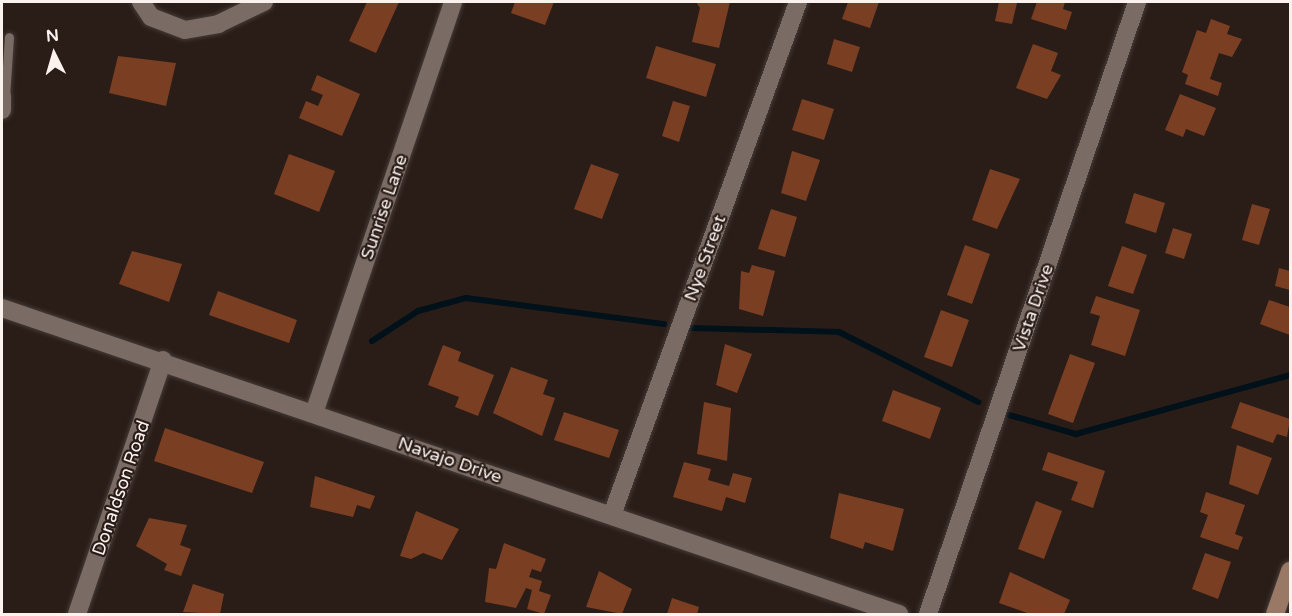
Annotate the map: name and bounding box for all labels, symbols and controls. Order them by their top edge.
north arrow [24,24,84,84]
text: N [45,26,60,47]
street label: Sunrise Lane [356,152,412,262]
street label: Nye Street [679,212,731,304]
street label: Vista Drive [1008,261,1058,355]
street label: Donaldson Road [88,418,154,558]
street label: Navajo Drive [395,432,505,488]

